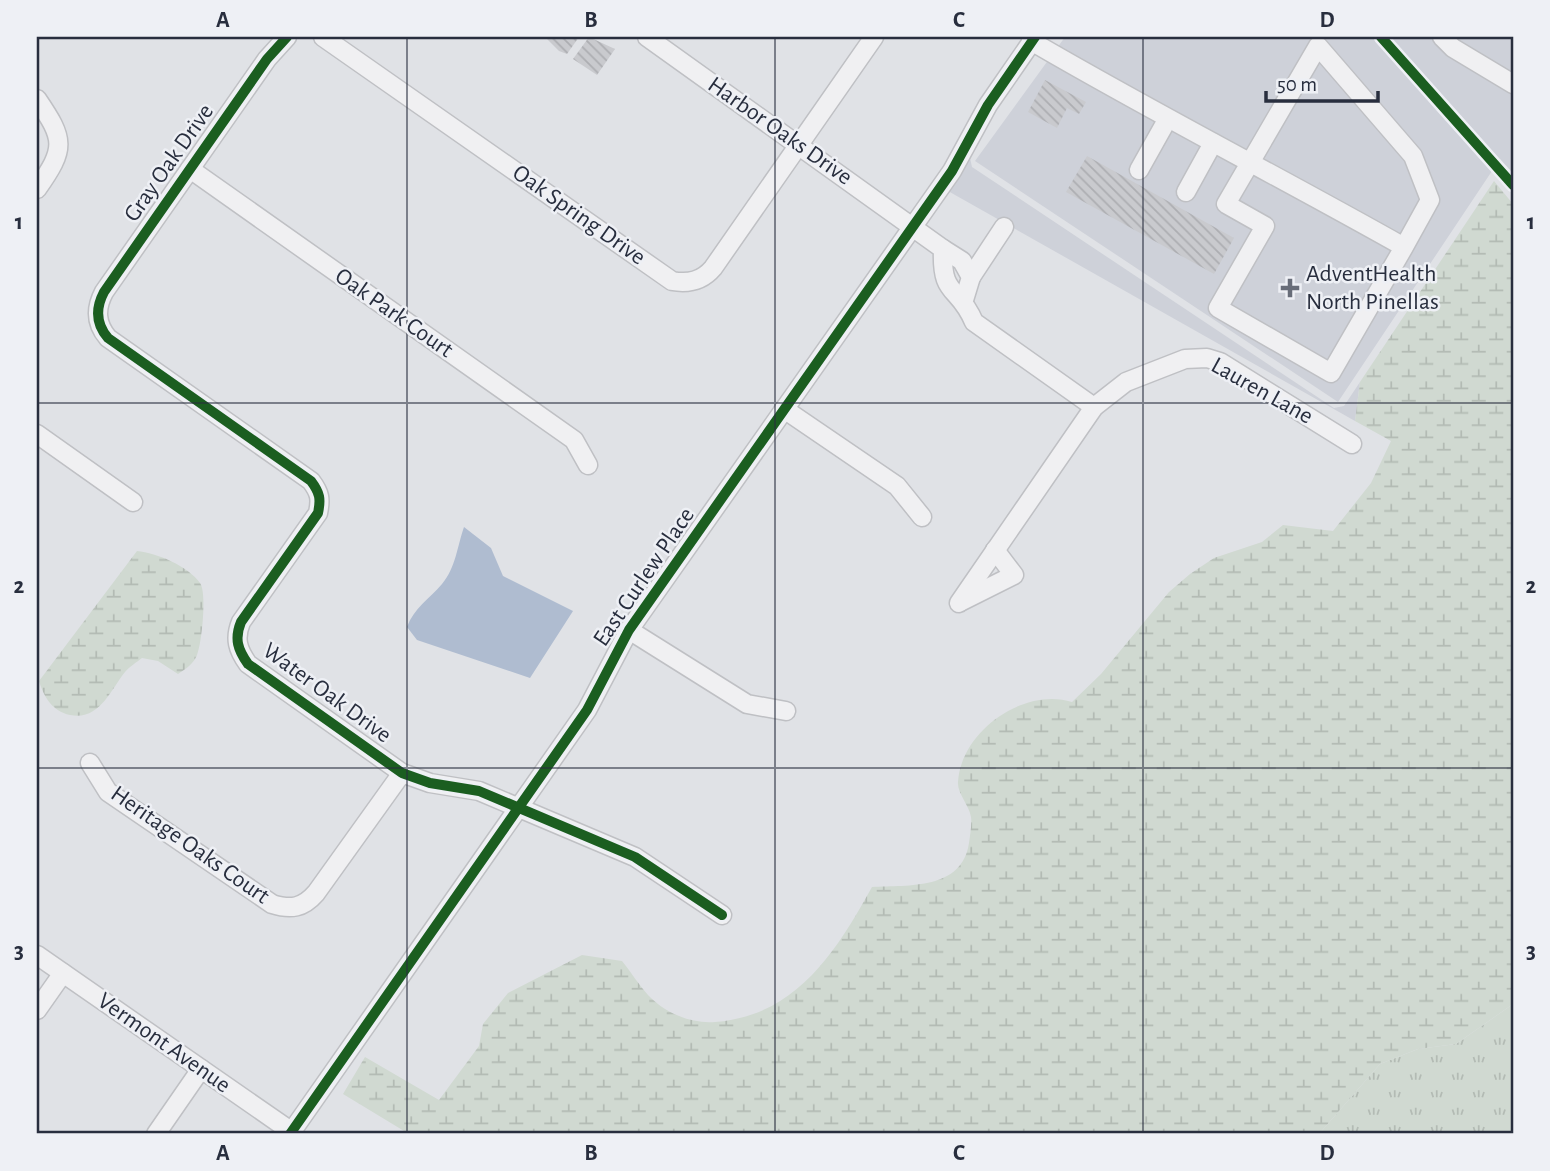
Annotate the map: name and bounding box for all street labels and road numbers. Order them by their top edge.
street label: Harbor Oaks Drive [703,72,857,190]
street label: Gray Oak Drive [120,100,218,226]
street label: Oak Spring Drive [508,160,650,270]
street label: Oak Park Court [331,264,458,363]
street label: Lauren Lane [1207,353,1317,429]
street label: East Curlew Place [589,503,699,651]
street label: Water Oak Drive [258,638,396,748]
street label: Heritage Oaks Court [106,781,274,909]
street label: Vermont Avenue [93,988,235,1098]

